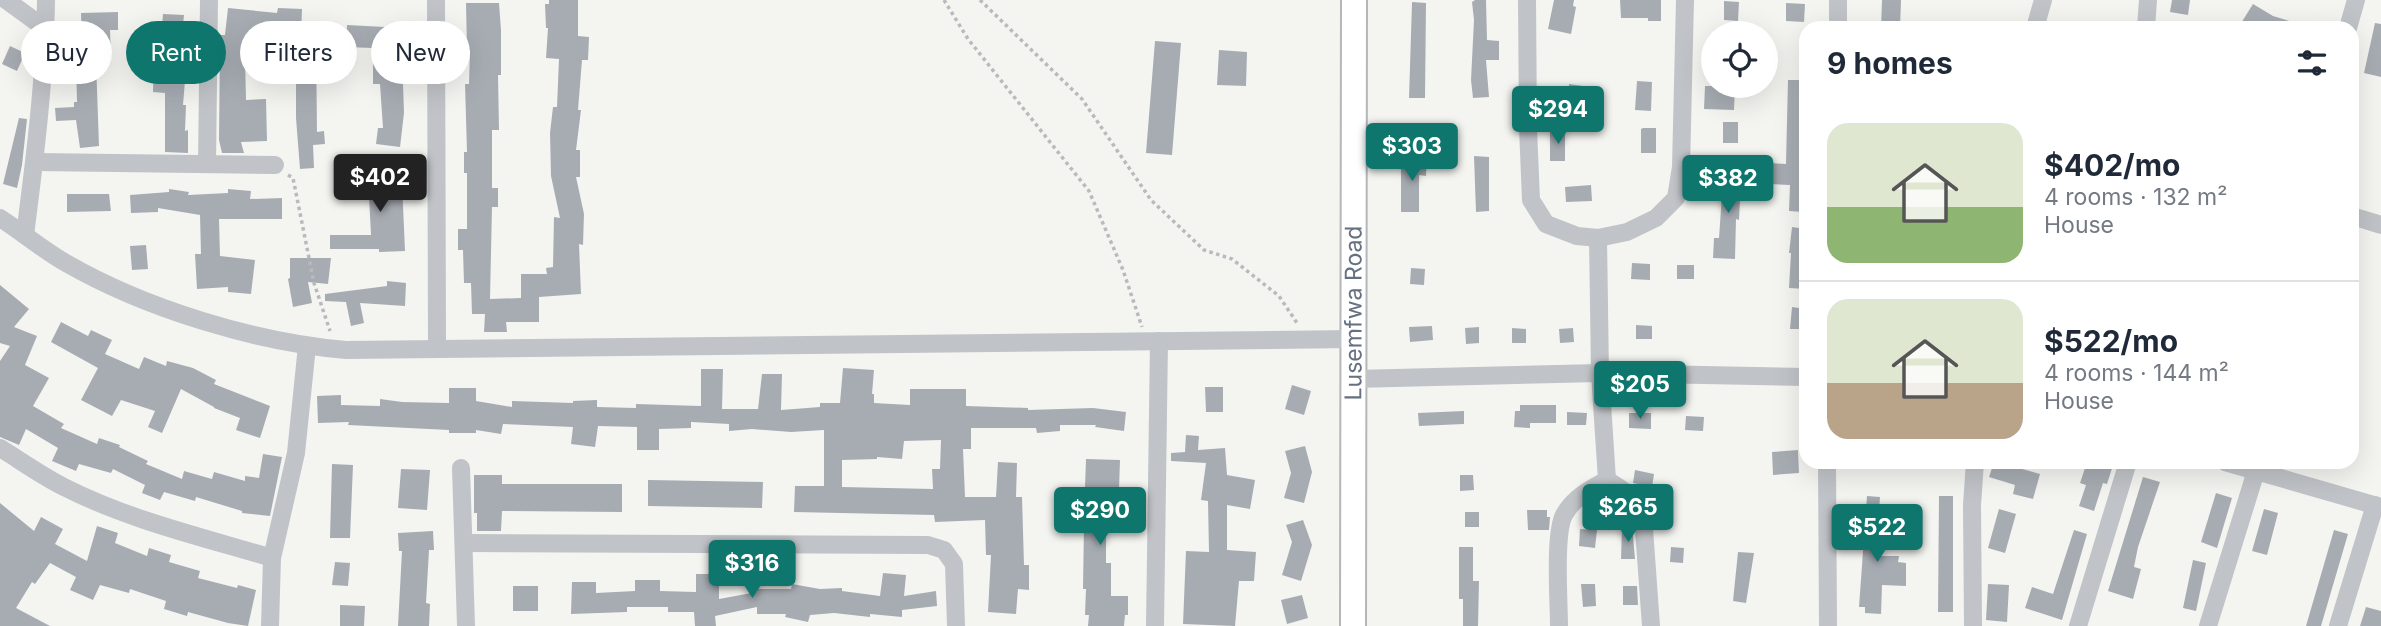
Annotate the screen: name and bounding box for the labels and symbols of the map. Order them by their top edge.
pin: $294 [1517,86,1599,146]
pin: $303 [1371,124,1453,183]
pin: $402 [339,154,421,214]
pin: $382 [1687,156,1769,215]
street label: Lusemfwa Road [1339,226,1368,400]
pin: $205 [1599,362,1681,421]
pin: $265 [1587,484,1669,544]
pin: $290 [1059,488,1141,547]
pin: $522 [1836,504,1918,564]
pin: $316 [711,540,793,600]

